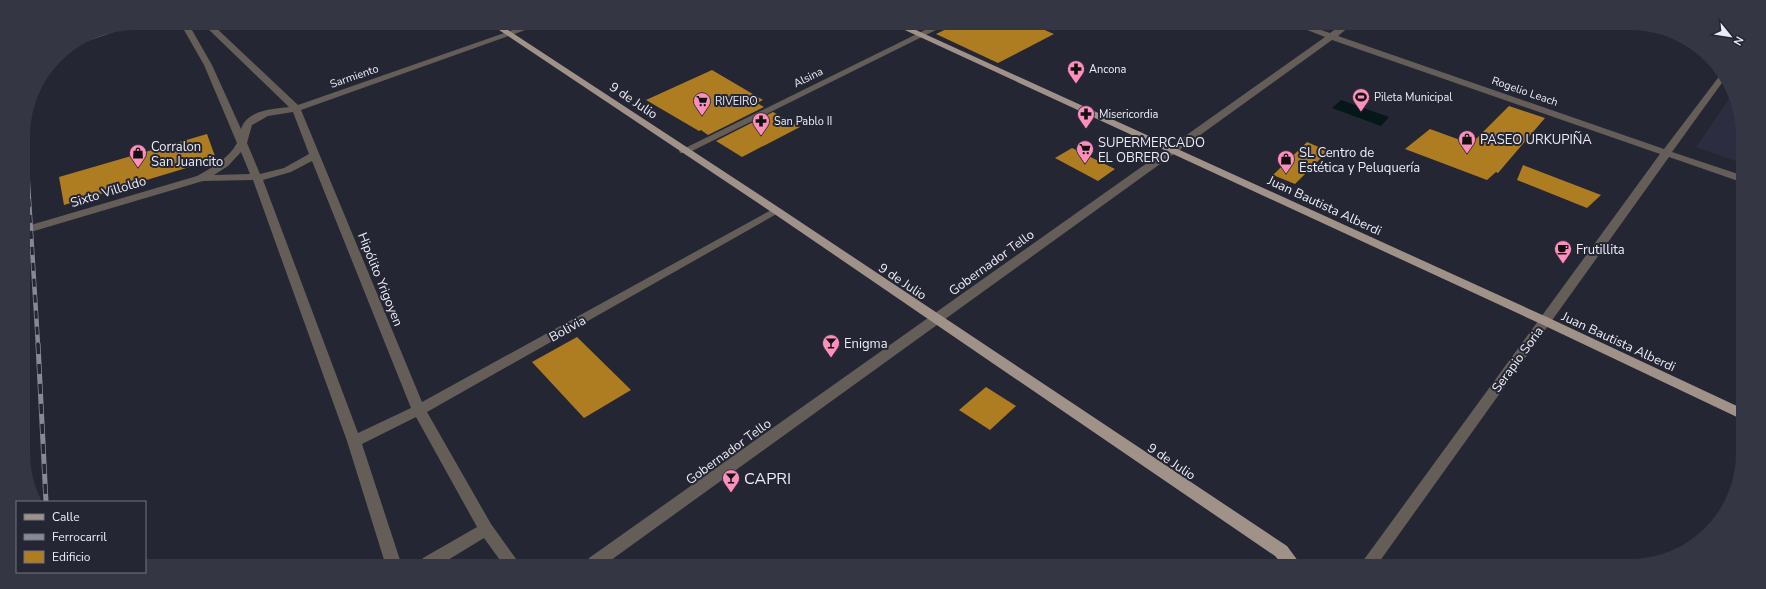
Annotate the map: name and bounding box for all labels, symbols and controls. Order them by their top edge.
north arrow [1710,16,1750,56]
text: N [1730,33,1747,48]
pharmacy icon: Ancona [1066,59,1086,84]
street label: Sarmiento [328,61,380,92]
place label: Ancona [1089,62,1127,77]
street label: Alsina [791,64,826,91]
street label: Rogelio Leach [1490,73,1560,110]
street label: 9 de Julio [606,78,661,124]
sports icon: Pileta Municipal [1351,87,1371,112]
place label: Pileta Municipal [1374,90,1453,105]
supermarket icon: RIVEIRO [692,91,712,116]
place label: RIVEIRO [715,94,758,109]
pharmacy icon: Misericordia [1076,104,1096,129]
place label: Misericordia [1099,107,1159,122]
pharmacy icon: San Pablo II [751,111,771,136]
place label: San Pablo II [774,114,832,129]
shop icon: PASEO URKUPIÑA [1457,129,1477,154]
place label: PASEO URKUPIÑA [1480,131,1592,149]
place label: SUPERMERCADO EL OBRERO [1098,134,1205,167]
place label: Corralon San Juancito [151,138,223,171]
supermarket icon: SUPERMERCADO EL OBRERO [1075,139,1095,164]
shop icon: Corralon San Juancito [128,143,148,168]
place label: SL Centro de Estética y Peluquería [1299,144,1420,177]
shop icon: SL Centro de Estética y Peluquería [1276,149,1296,174]
street label: Juan Bautista Alberdi [1264,171,1384,240]
street label: Sixto Villoldo [68,172,148,212]
street label: Gobernador Tello [945,226,1038,300]
street label: Hipólito Yrigoyen [353,230,407,329]
cafe icon: Frutillita [1553,239,1573,264]
place label: Frutillita [1576,241,1625,259]
street label: 9 de Julio [875,259,930,305]
street label: Juan Bautista Alberdi [1558,307,1678,376]
street label: Bolivia [546,311,589,346]
street label: Serapio Soria [1488,323,1548,396]
bar icon: Enigma [821,333,841,358]
place label: Enigma [844,335,888,353]
street label: Gobernador Tello [682,415,775,489]
street label: 9 de Julio [1144,439,1199,485]
bar icon: CAPRI [721,468,741,493]
place label: CAPRI [744,468,791,490]
legend [16,501,146,573]
text: Calle [52,509,80,525]
text: Ferrocarril [52,529,107,545]
text: Edificio [52,549,91,565]

